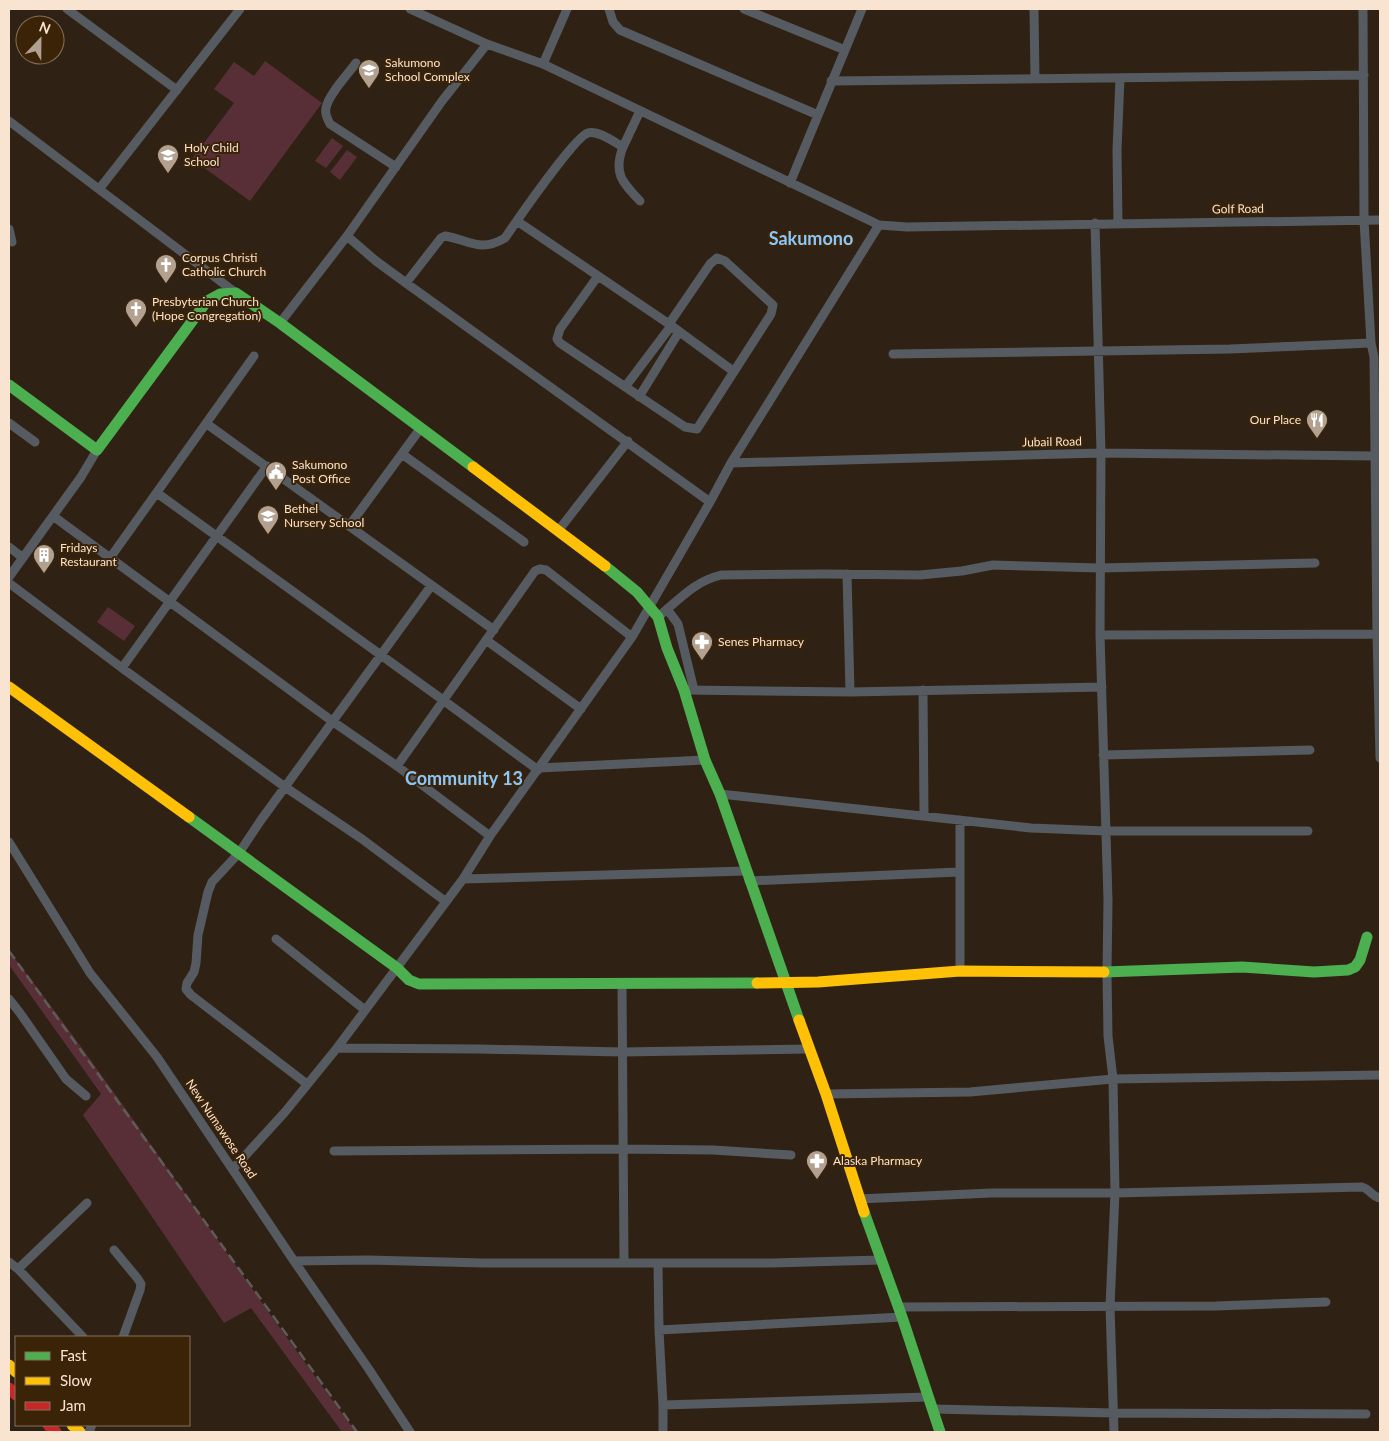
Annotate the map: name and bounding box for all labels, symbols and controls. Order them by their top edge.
north arrow [15,15,65,65]
text: N [37,18,53,37]
place label: Sakumono School Complex [385,55,470,84]
school or university icon: Sakumono School Complex [357,58,381,89]
place label: Holy Child School [184,140,239,169]
school or university icon: Holy Child School [156,143,180,174]
street label: Golf Road [1212,201,1264,216]
district label: Sakumono [769,227,853,249]
place label: Corpus Christi Catholic Church [182,250,266,279]
church icon: Corpus Christi Catholic Church [154,253,178,284]
place label: Presbyterian Church (Hope Congregation) [152,294,261,323]
church icon: Presbyterian Church (Hope Congregation) [124,297,148,328]
restaurant icon: Our Place [1305,408,1329,439]
place label: Our Place [1250,412,1301,427]
street label: Jubail Road [1022,433,1082,450]
place label: Sakumono Post Office [292,457,350,486]
public building icon: Sakumono Post Office [264,460,288,491]
place label: Bethel Nursery School [284,501,364,530]
school or university icon: Bethel Nursery School [256,504,280,535]
place label: Fridays Restaurant [60,540,117,569]
building icon: Fridays Restaurant [32,543,56,574]
pharmacy icon: Senes Pharmacy [690,630,714,661]
place label: Senes Pharmacy [718,634,805,649]
district label: Community 13 [405,767,523,789]
street label: New Numawose Road [183,1076,260,1181]
pharmacy icon: Alaska Pharmacy [805,1149,829,1180]
place label: Alaska Pharmacy [833,1153,923,1168]
legend [15,1336,190,1426]
text: Fast [60,1346,87,1364]
text: Slow [60,1371,92,1389]
text: Jam [60,1396,86,1414]

